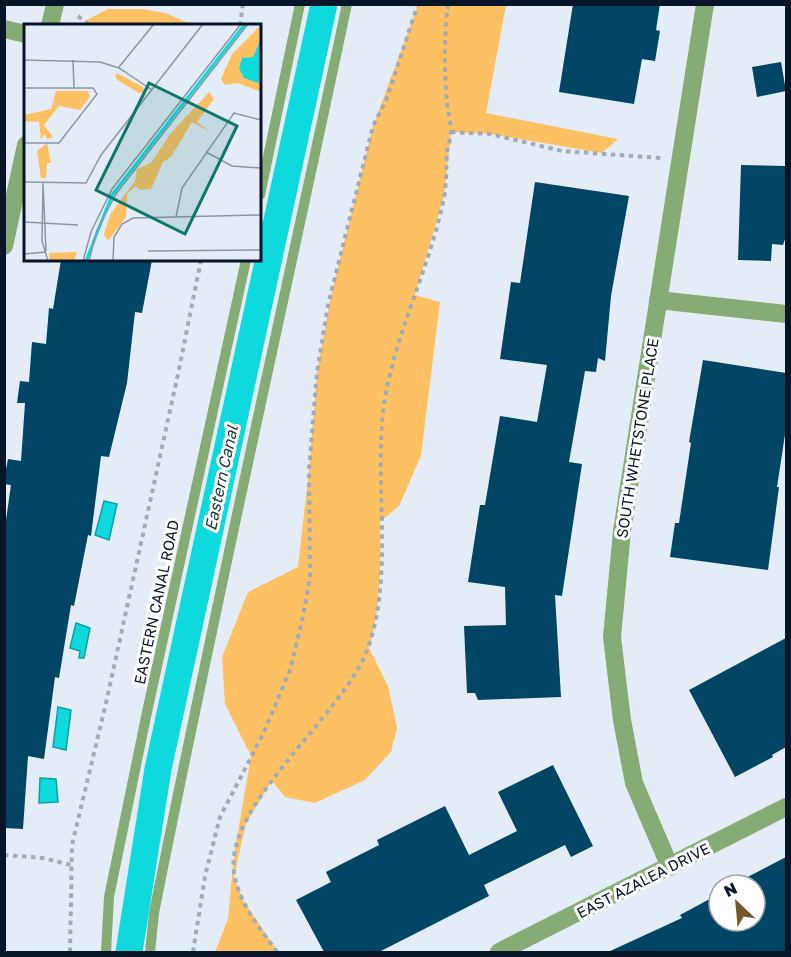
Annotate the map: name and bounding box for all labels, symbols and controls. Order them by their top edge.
inset map [24,24,261,261]
street label: SOUTH WHETSTONE PLACE [612,337,662,539]
water label: Eastern Canal [200,423,242,532]
street label: EASTERN CANAL ROAD [130,518,182,686]
street label: EAST AZALEA DRIVE [574,839,712,921]
north arrow [707,873,767,933]
text: N [721,878,740,901]

